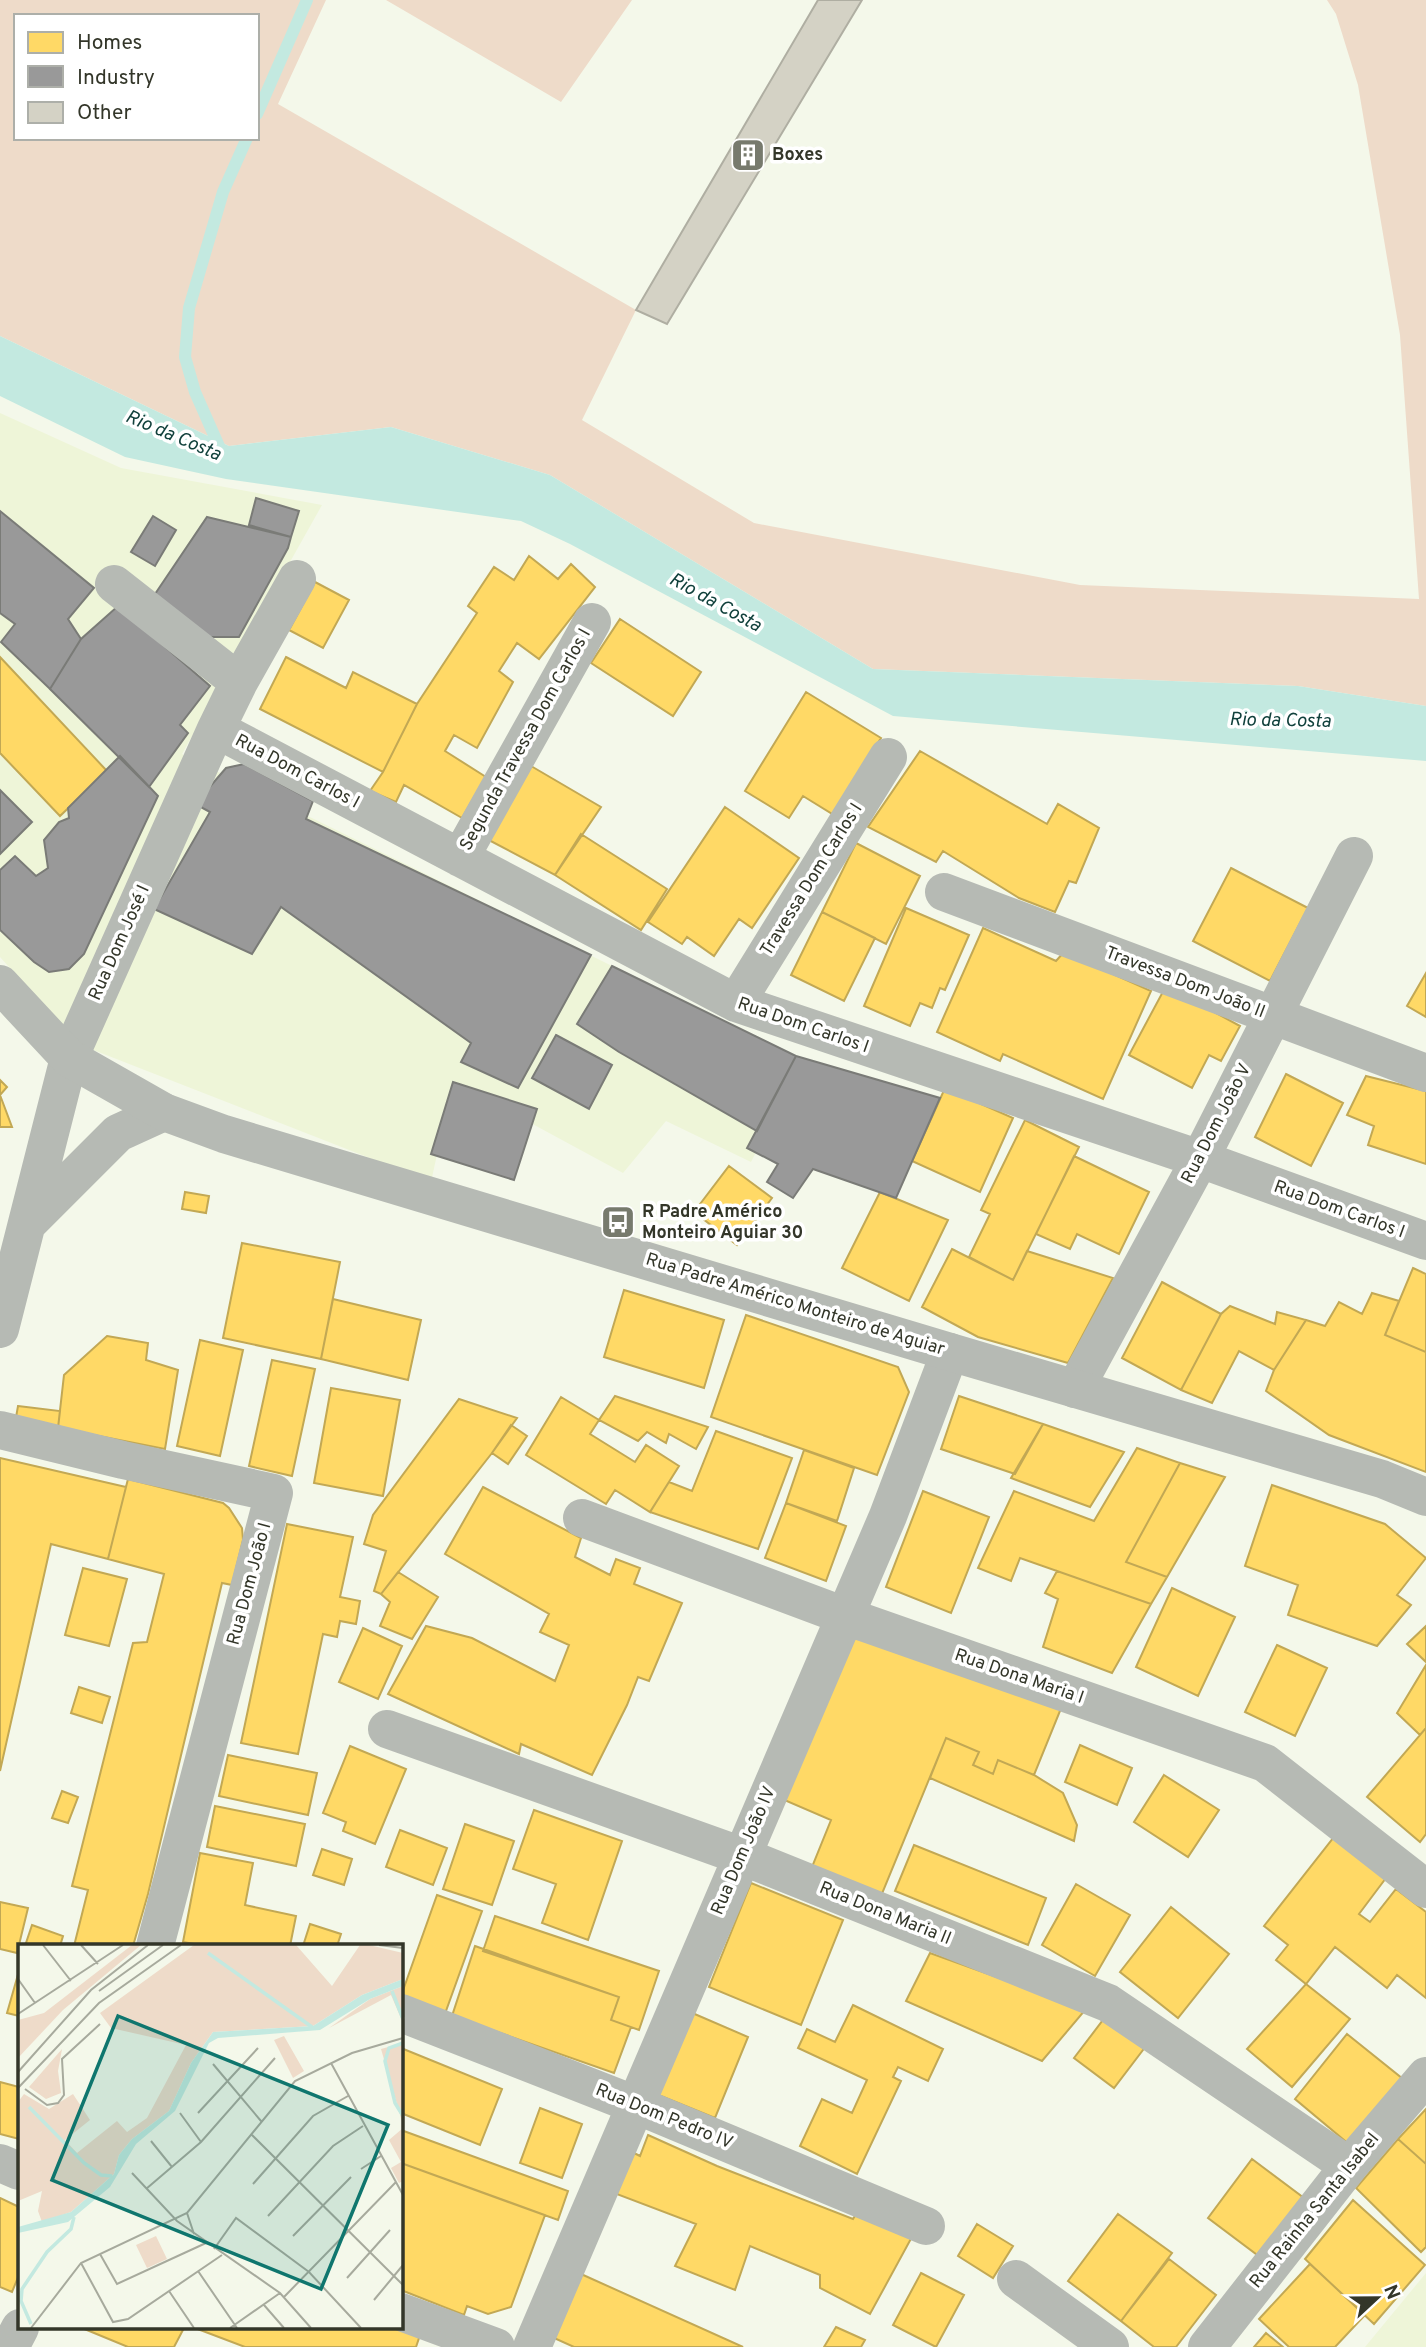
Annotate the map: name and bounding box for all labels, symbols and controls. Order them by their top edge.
legend [14,14,259,140]
text: Homes [77,30,142,57]
text: Industry [77,65,155,92]
text: Other [77,100,132,127]
building icon: Boxes [729,136,767,174]
place label: Boxes [772,144,823,167]
water label: Rio da Costa [121,405,225,467]
water label: Rio da Costa [665,568,765,638]
street label: Segunda Travessa Dom Carlos I [455,625,597,855]
water label: Rio da Costa [1229,708,1331,734]
street label: Rua Dom Carlos I [231,730,363,814]
street label: Travessa Dom Carlos I [756,799,868,961]
street label: Rua Dom José I [84,882,156,1004]
street label: Travessa Dom João II [1102,942,1268,1024]
street label: Rua Dom Carlos I [734,993,872,1059]
street label: Rua Dom João V [1177,1060,1257,1188]
street label: Rua Dom Carlos I [1270,1176,1408,1244]
place label: R Padre Américo Monteiro Aguiar 30 [642,1201,803,1245]
bus stop icon: R Padre Américo Monteiro Aguiar 30 [599,1203,637,1241]
street label: Rua Padre Américo Monteiro de Aguiar [643,1248,947,1362]
street label: Rua Dom João I [223,1520,277,1648]
street label: Rua Dona Maria I [951,1644,1087,1710]
street label: Rua Dom João IV [707,1783,781,1919]
street label: Rua Dona Maria II [816,1877,954,1951]
inset map [18,1944,402,2330]
street label: Rua Dom Pedro IV [592,2079,736,2155]
street label: Rua Rainha Santa Isabel [1245,2129,1385,2293]
north arrow [1342,2263,1412,2333]
text: N [1377,2282,1405,2303]

